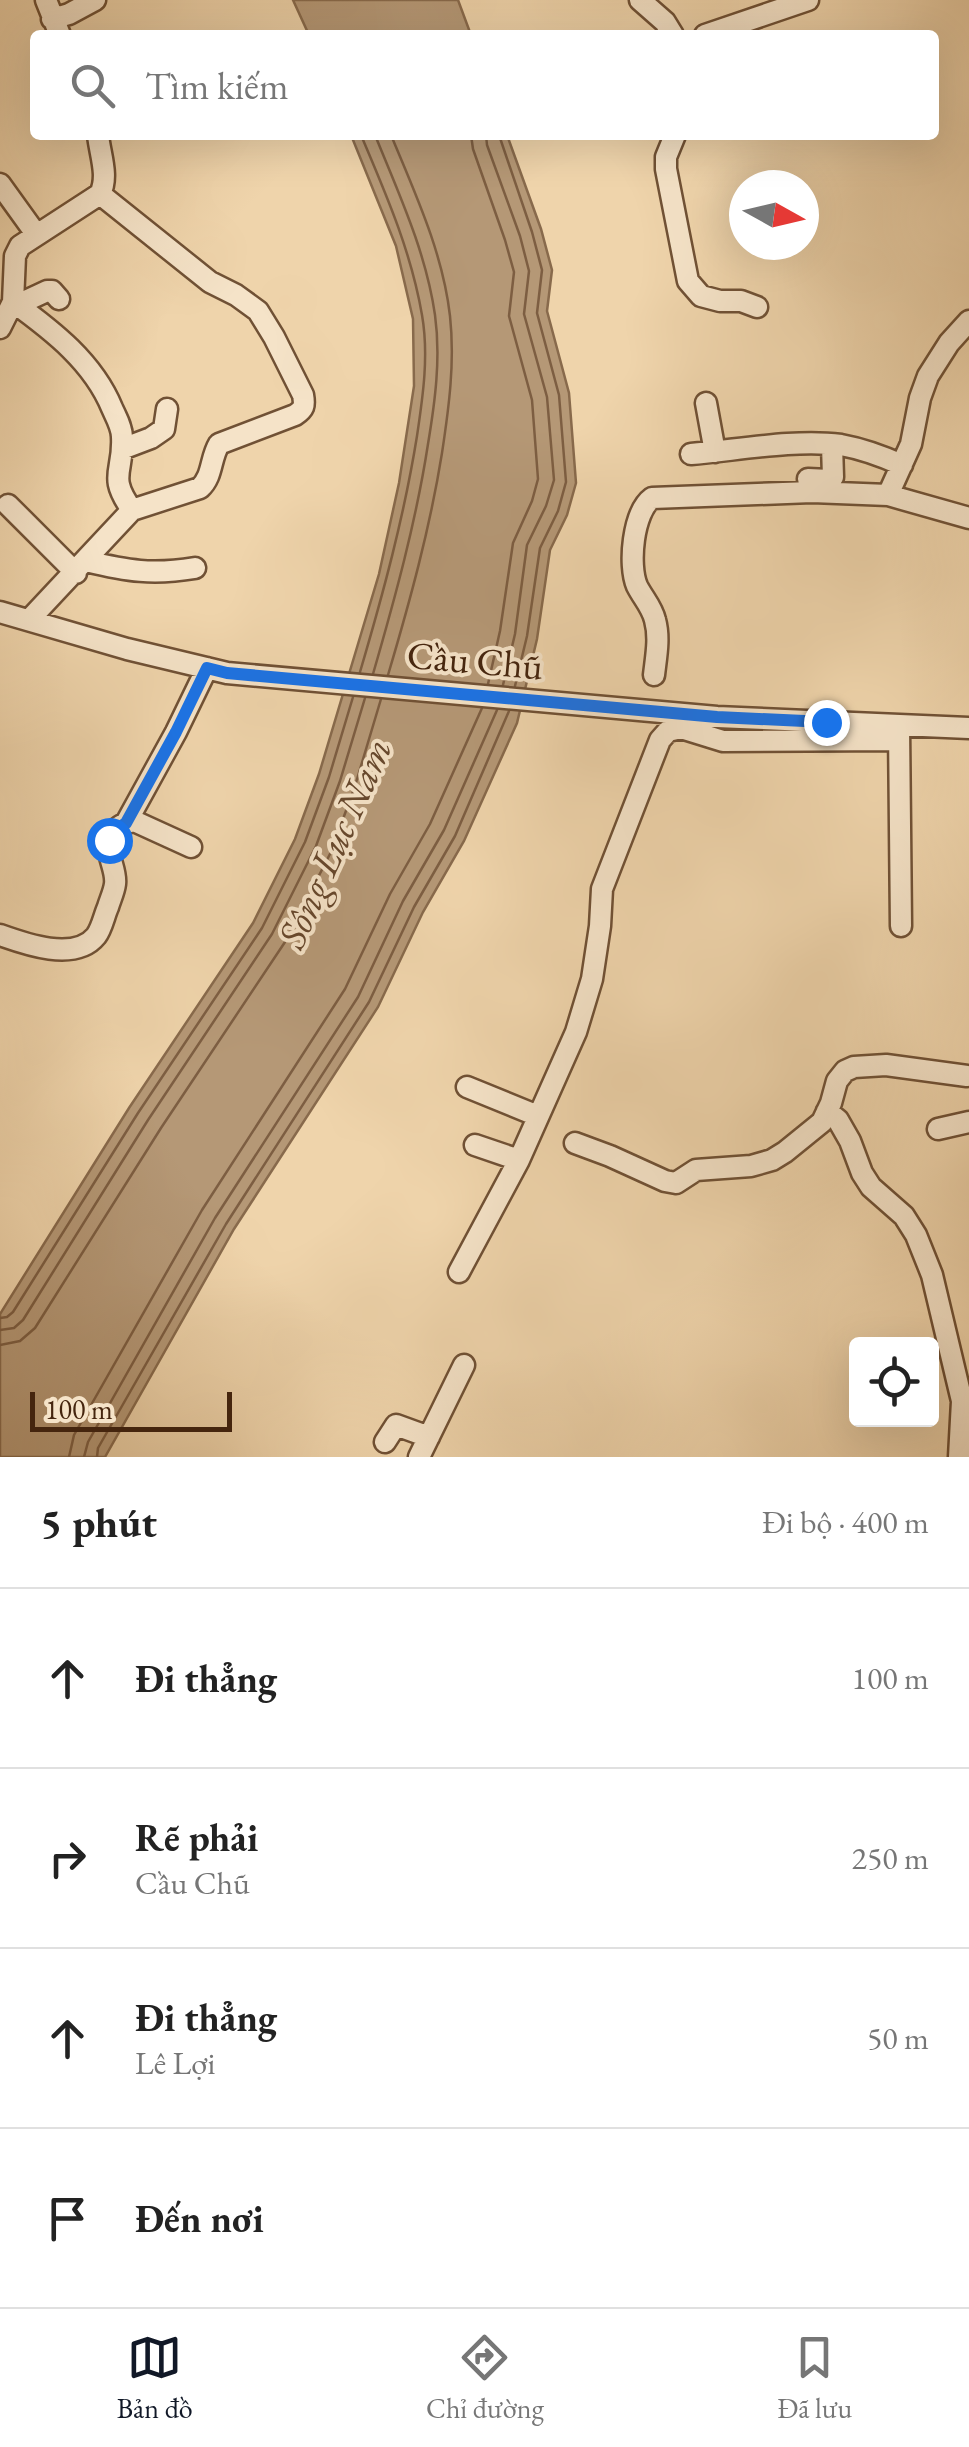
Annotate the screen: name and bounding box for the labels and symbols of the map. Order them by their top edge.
north arrow [729,170,819,260]
street label: Cầu Chũ [405,630,545,690]
route end [804,700,850,746]
water label: Sông Lục Nam [264,730,403,957]
route start [87,818,133,864]
scale bar [30,1387,232,1432]

